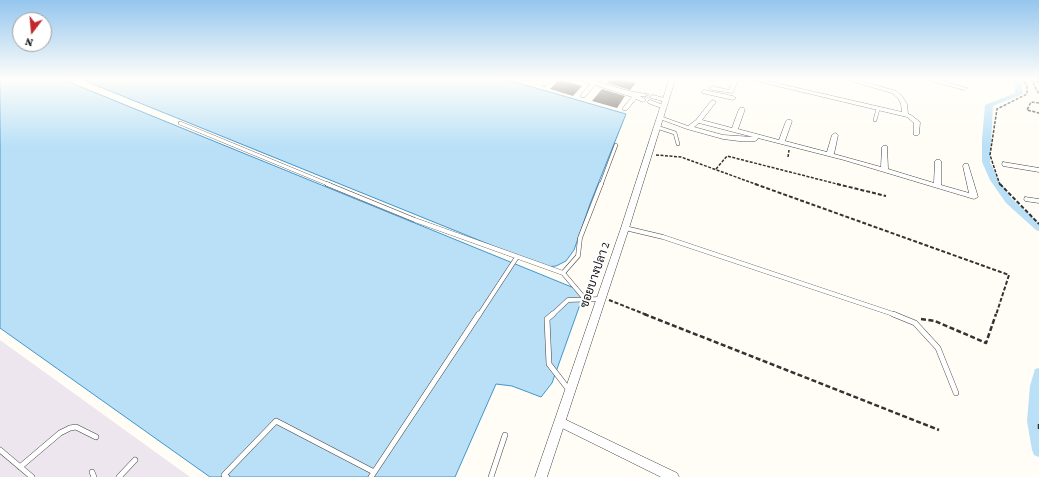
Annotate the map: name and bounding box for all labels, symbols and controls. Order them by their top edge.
north arrow [12,12,52,52]
text: N [24,36,34,49]
street label: ซอยบางปลา 2 [577,240,613,310]

